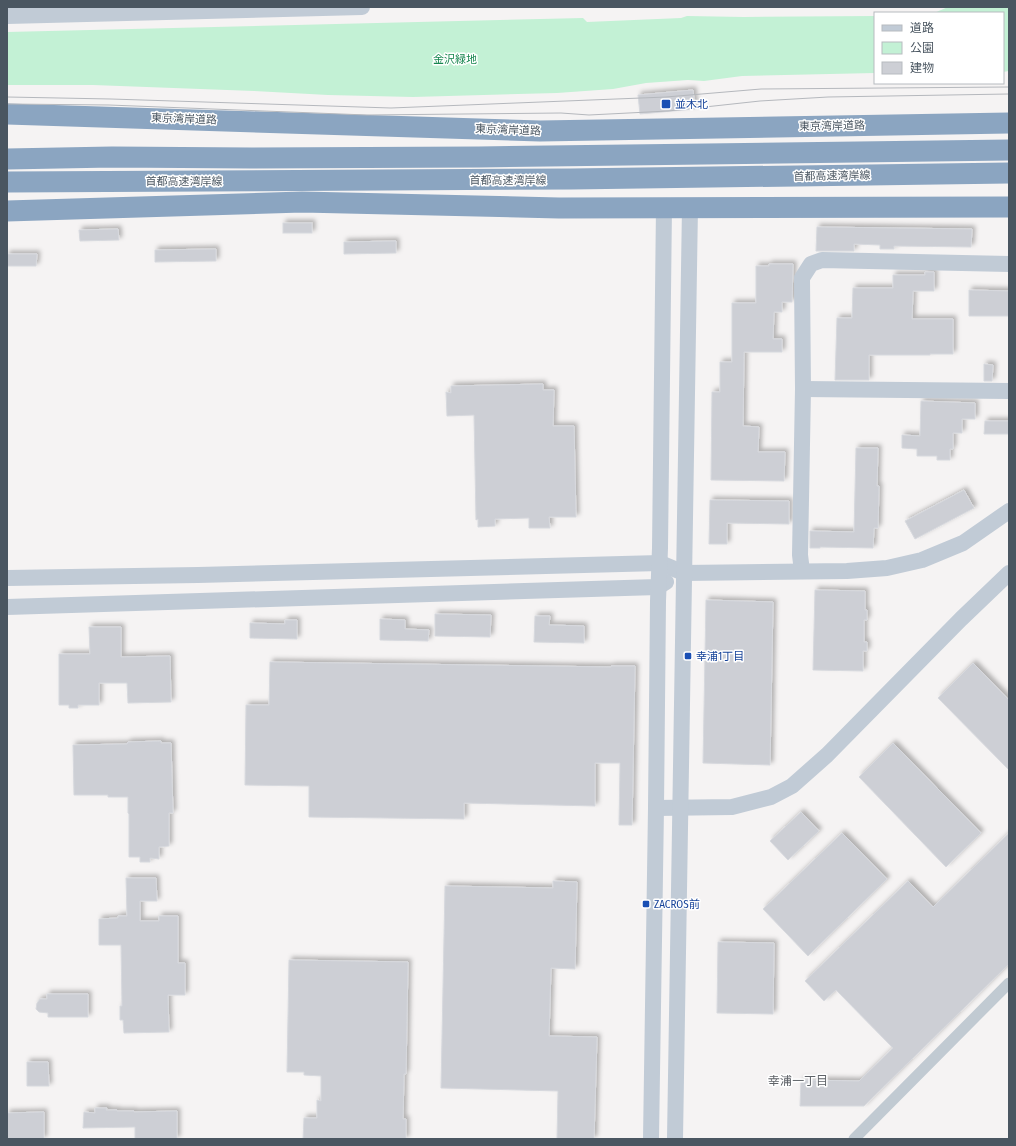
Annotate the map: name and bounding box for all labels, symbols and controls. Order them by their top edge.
legend [874,12,1004,84]
text: 道路 [910,21,934,35]
text: 公園 [910,41,934,55]
park label: 金沢緑地 [433,53,477,66]
text: 建物 [910,61,934,75]
marker: 並木北 [660,98,672,110]
place label: 並木北 [675,98,708,111]
street label: 東京湾岸道路 [151,111,217,127]
street label: 東京湾岸道路 [799,119,865,133]
street label: 東京湾岸道路 [475,122,541,138]
street label: 首都高速湾岸線 [793,169,871,183]
street label: 首都高速湾岸線 [470,174,547,187]
street label: 首都高速湾岸線 [146,175,223,188]
place label: 幸浦1丁目 [696,650,744,663]
marker: 幸浦1丁目 [683,651,693,661]
place label: ZACROS前 [654,898,700,911]
marker: ZACROS前 [641,899,651,909]
district label: 幸浦一丁目 [768,1074,828,1088]

